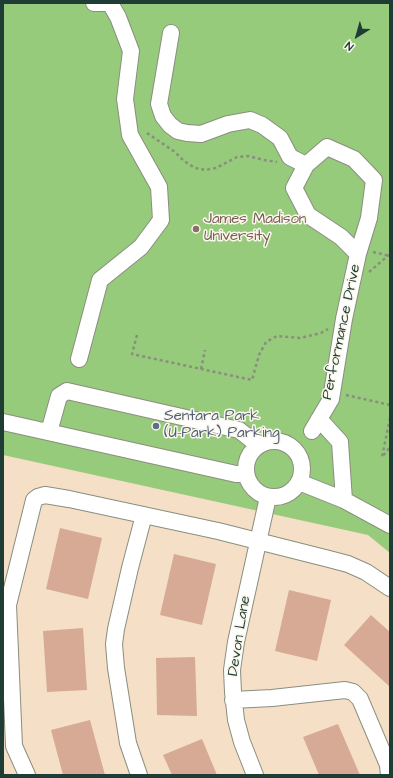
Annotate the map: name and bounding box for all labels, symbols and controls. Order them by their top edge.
north arrow [337,16,377,56]
text: N [342,38,357,54]
place label: James Madison University [204,211,306,246]
marker: James Madison University [191,224,201,234]
street label: Performance Drive [319,263,365,401]
place label: Sentara Park (U-Park) Parking [164,408,280,443]
marker: Sentara Park (U-Park) Parking [151,421,161,431]
street label: Devon Lane [225,594,255,678]

